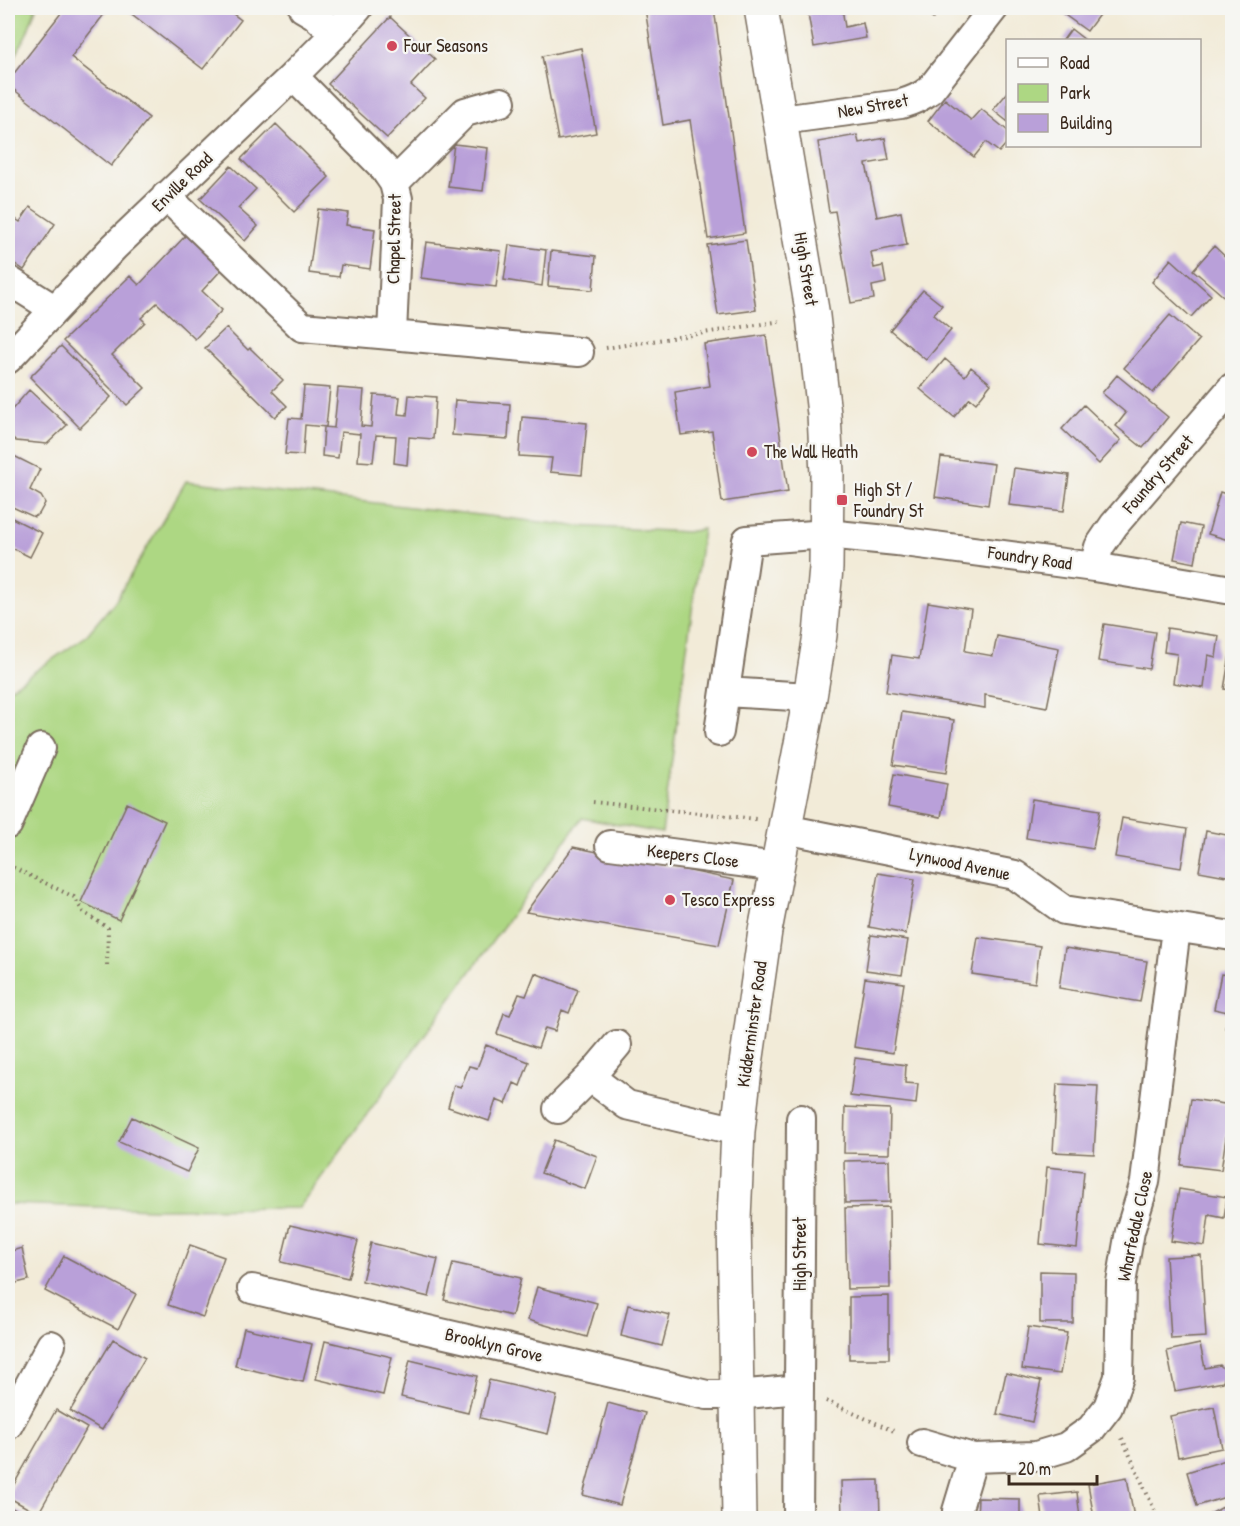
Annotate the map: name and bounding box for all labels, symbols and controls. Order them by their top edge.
place label: Four Seasons [403,33,488,58]
marker: Four Seasons [385,39,399,53]
legend [1006,39,1201,147]
text: Road [1060,50,1090,75]
text: Park [1060,80,1091,105]
street label: New Street [836,87,911,124]
text: Building [1060,110,1112,135]
street label: Enville Road [146,146,218,217]
street label: Chapel Street [380,193,407,284]
street label: High Street [788,230,825,308]
street label: Foundry Street [1116,428,1199,519]
place label: The Wall Heath [764,439,858,464]
marker: The Wall Heath [745,445,759,459]
place label: High St / Foundry St [853,477,924,523]
marker: High St / Foundry St [835,493,849,507]
street label: Foundry Road [985,539,1074,576]
street label: Keepers Close [646,837,741,874]
street label: Lynwood Avenue [908,841,1013,886]
place label: Tesco Express [682,887,775,912]
marker: Tesco Express [663,893,677,907]
street label: Kidderminster Road [730,959,773,1088]
street label: Wharfedale Close [1111,1168,1158,1283]
street label: High Street [787,1216,812,1291]
street label: Brooklyn Grove [443,1321,546,1368]
scale bar [1009,1448,1098,1486]
text: 20 m [1018,1456,1051,1481]

